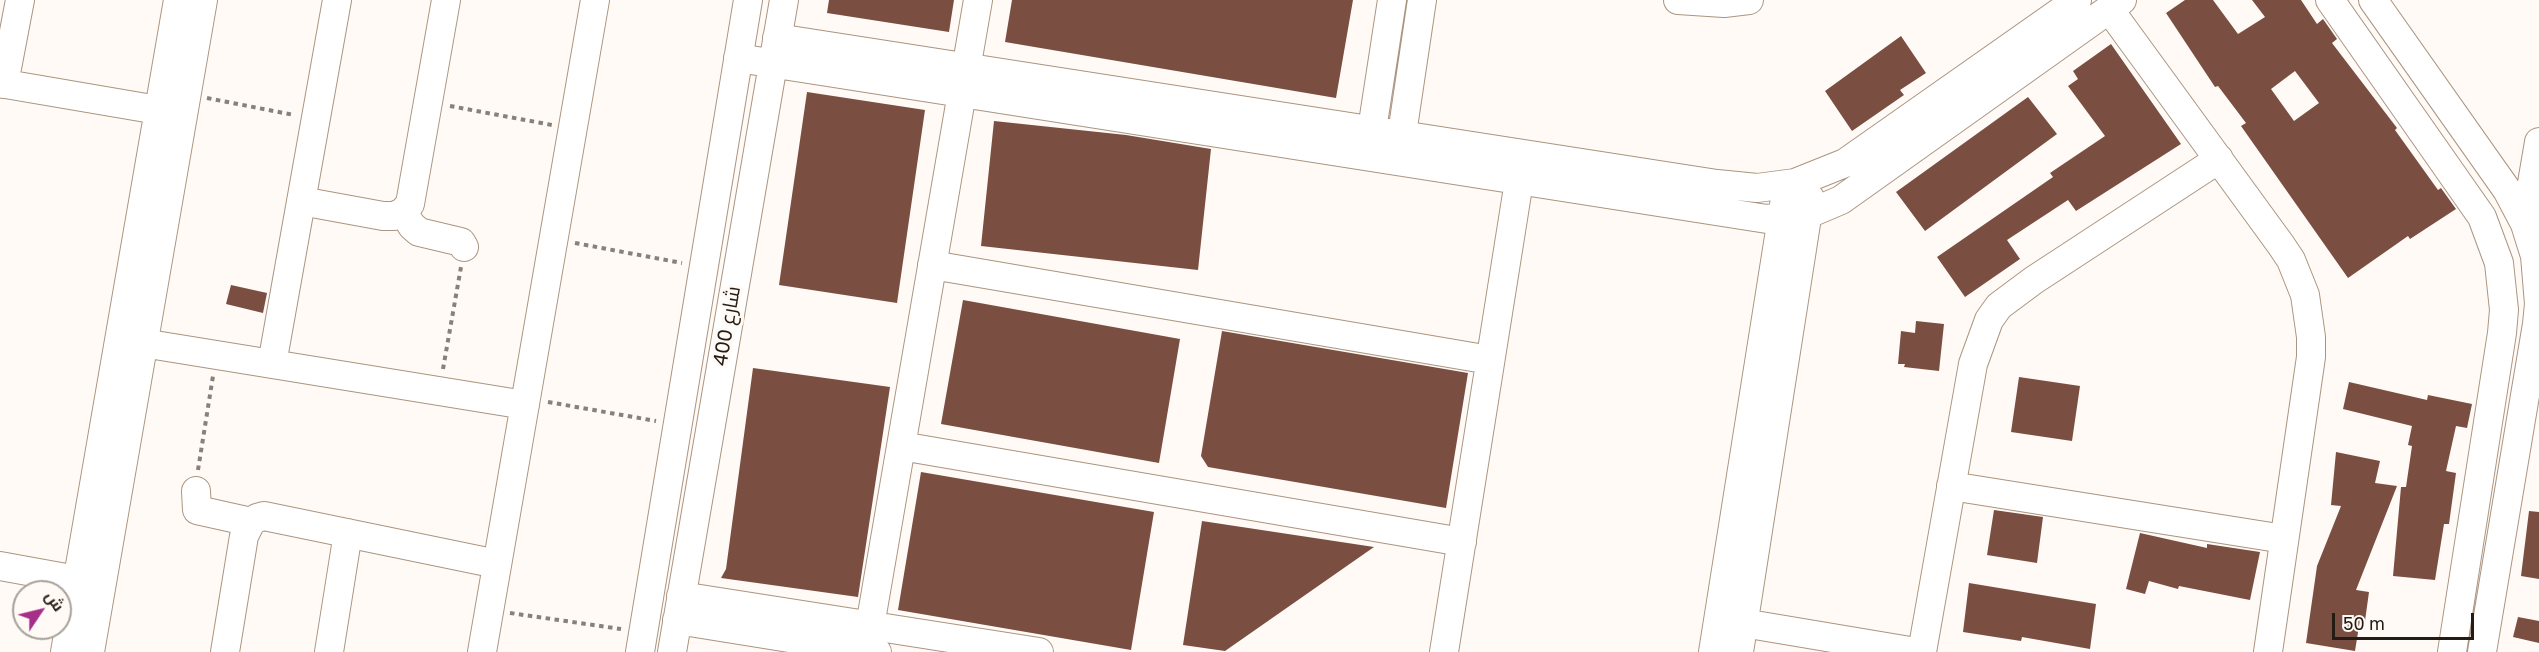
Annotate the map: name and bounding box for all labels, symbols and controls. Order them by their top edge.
street label: شارع 400 [708,284,746,368]
north arrow [12,580,72,640]
text: ش [41,587,69,615]
scale bar [2335,601,2478,639]
text: 50 m [2343,612,2385,634]

